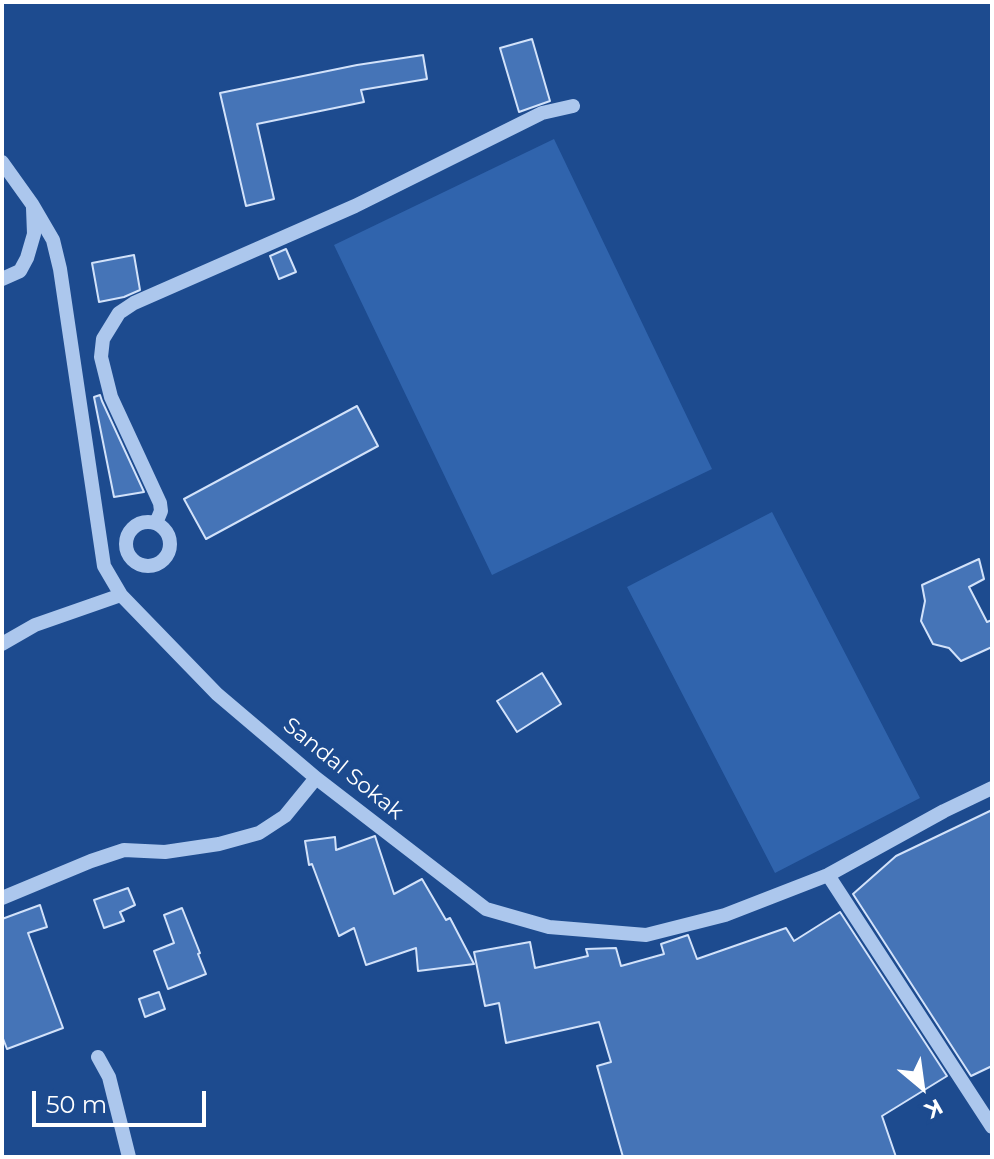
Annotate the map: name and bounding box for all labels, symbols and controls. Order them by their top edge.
street label: Sandal Sokak [277,712,409,826]
north arrow [882,1047,962,1127]
scale bar [36,1075,210,1125]
text: 50 m [46,1090,107,1119]
text: K [920,1093,948,1124]

